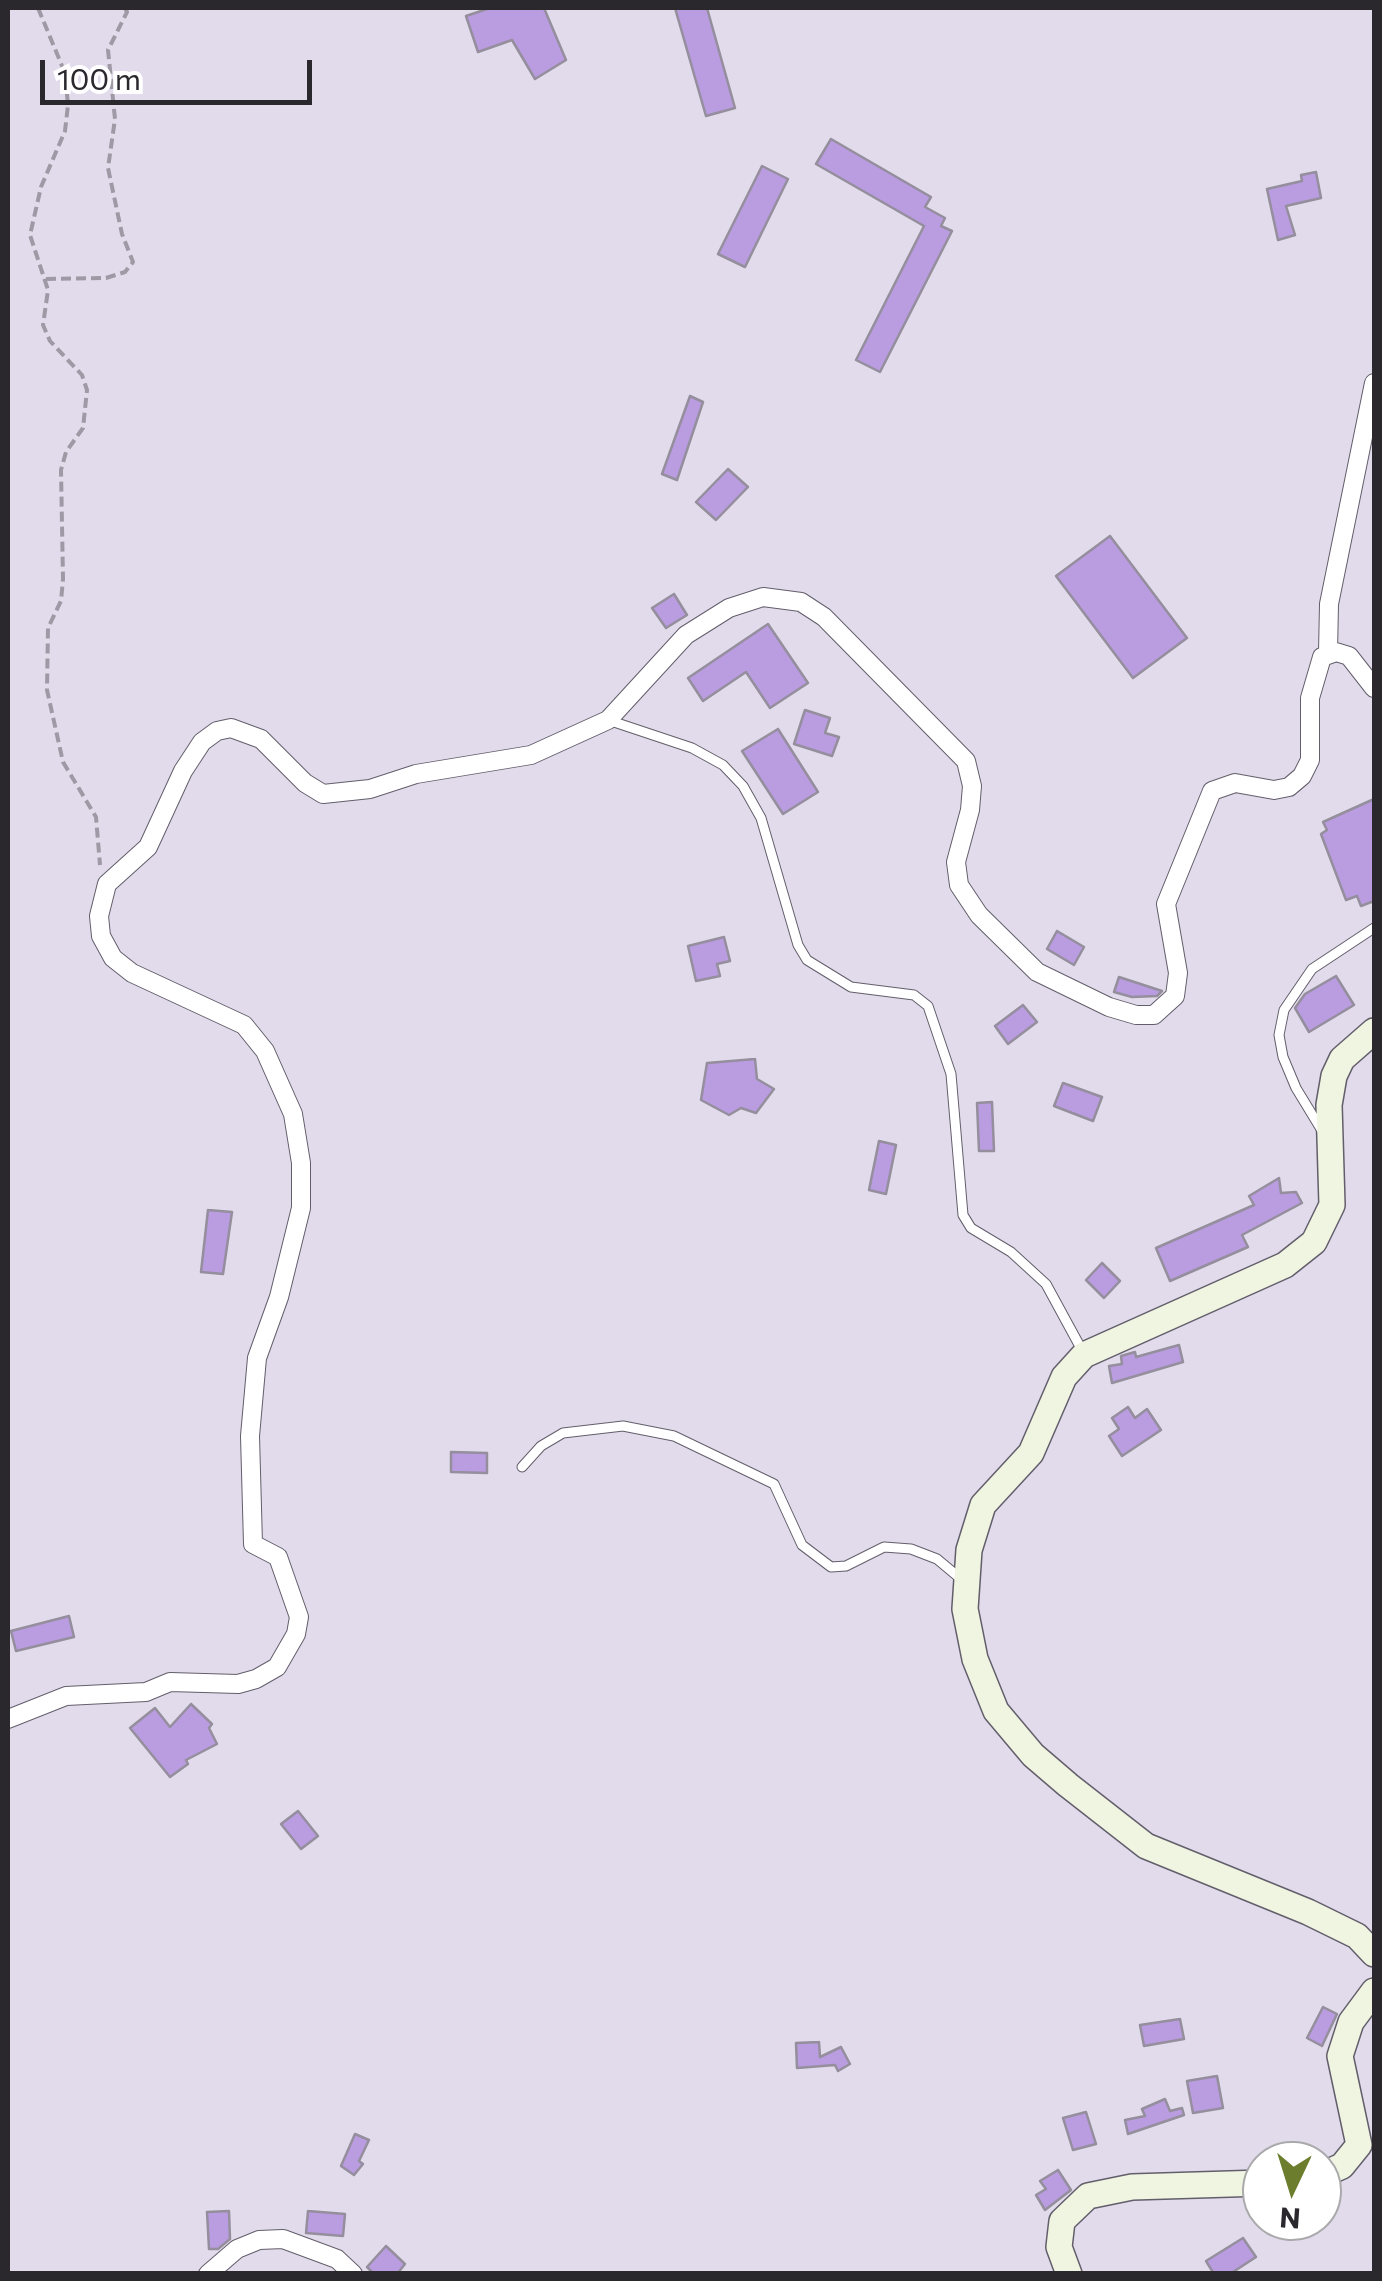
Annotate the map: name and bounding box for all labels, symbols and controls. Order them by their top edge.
scale bar [45,40,318,102]
text: 100 m [57,59,141,96]
north arrow [1242,2141,1342,2241]
text: N [1278,2201,1302,2237]

